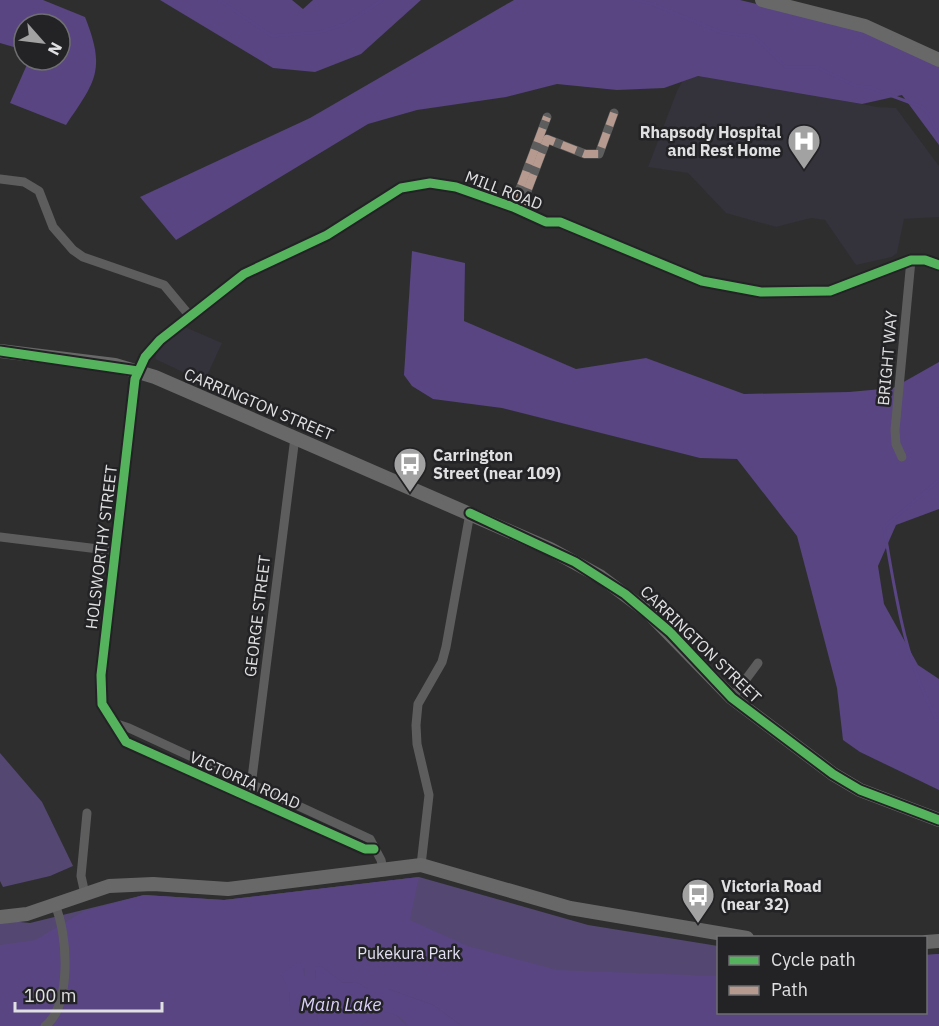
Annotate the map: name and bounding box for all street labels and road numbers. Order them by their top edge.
street label: MILL ROAD [462,166,546,214]
street label: BRIGHT WAY [873,309,901,406]
street label: CARRINGTON STREET [181,363,337,445]
street label: HOLSWORTHY STREET [81,464,121,630]
street label: GEORGE STREET [240,554,274,678]
street label: CARRINGTON STREET [636,581,766,707]
street label: VICTORIA ROAD [187,747,303,813]

